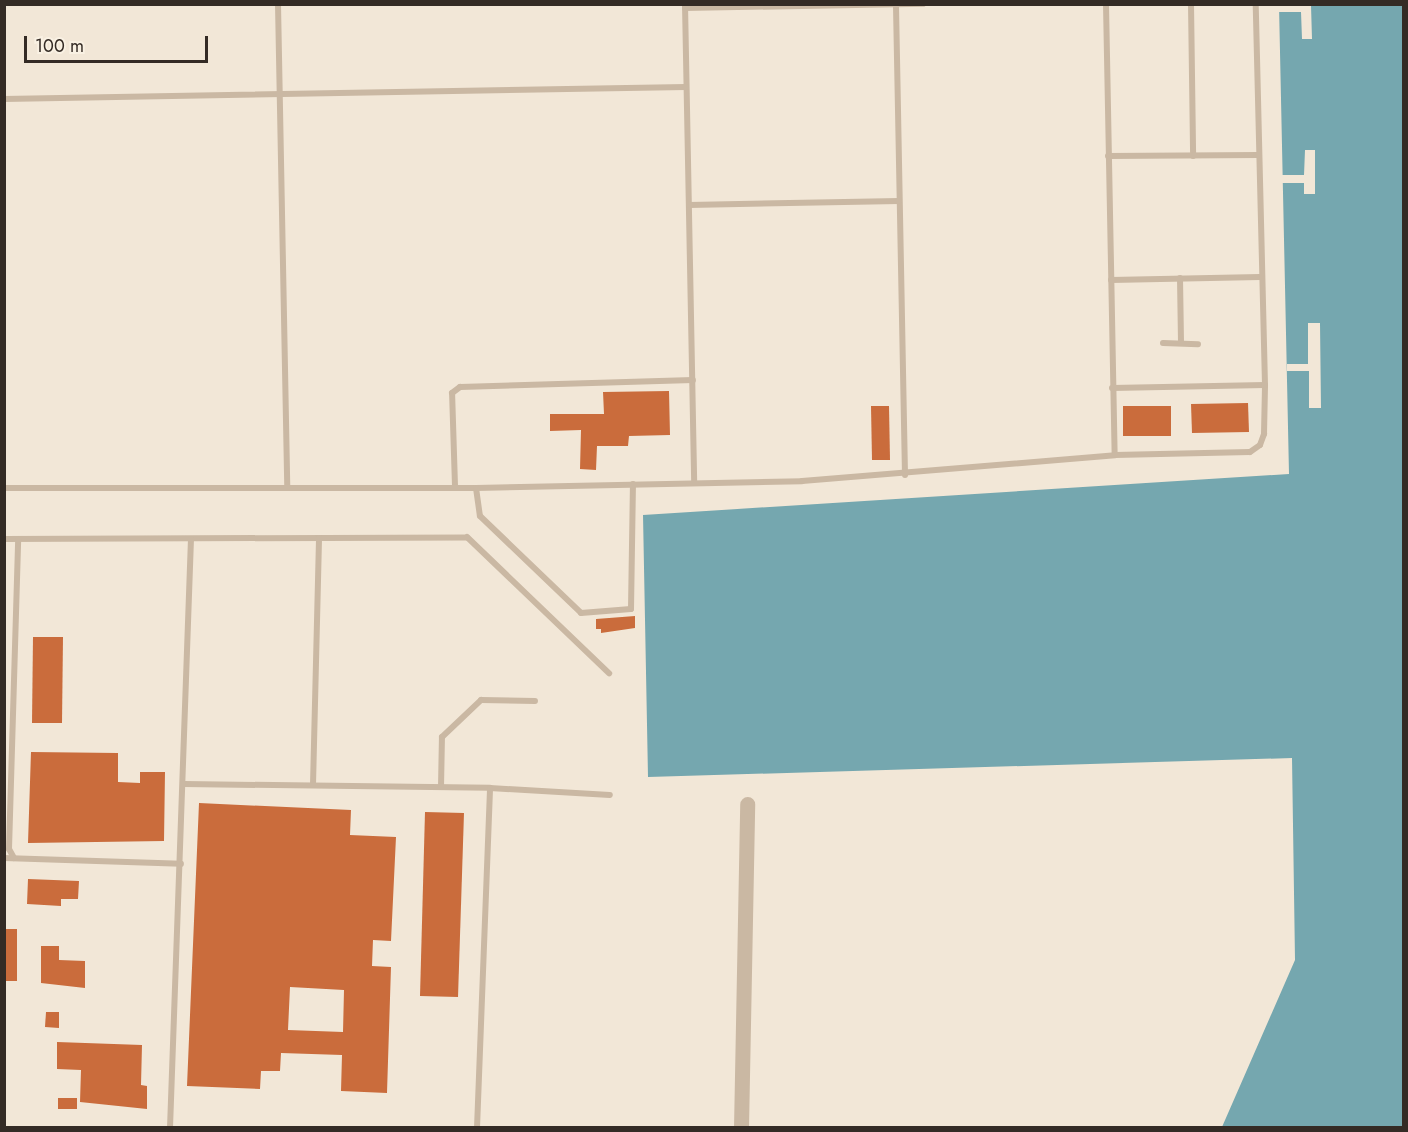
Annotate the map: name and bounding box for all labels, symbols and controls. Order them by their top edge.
scale bar [27,24,212,62]
text: 100 m [35,33,84,59]

